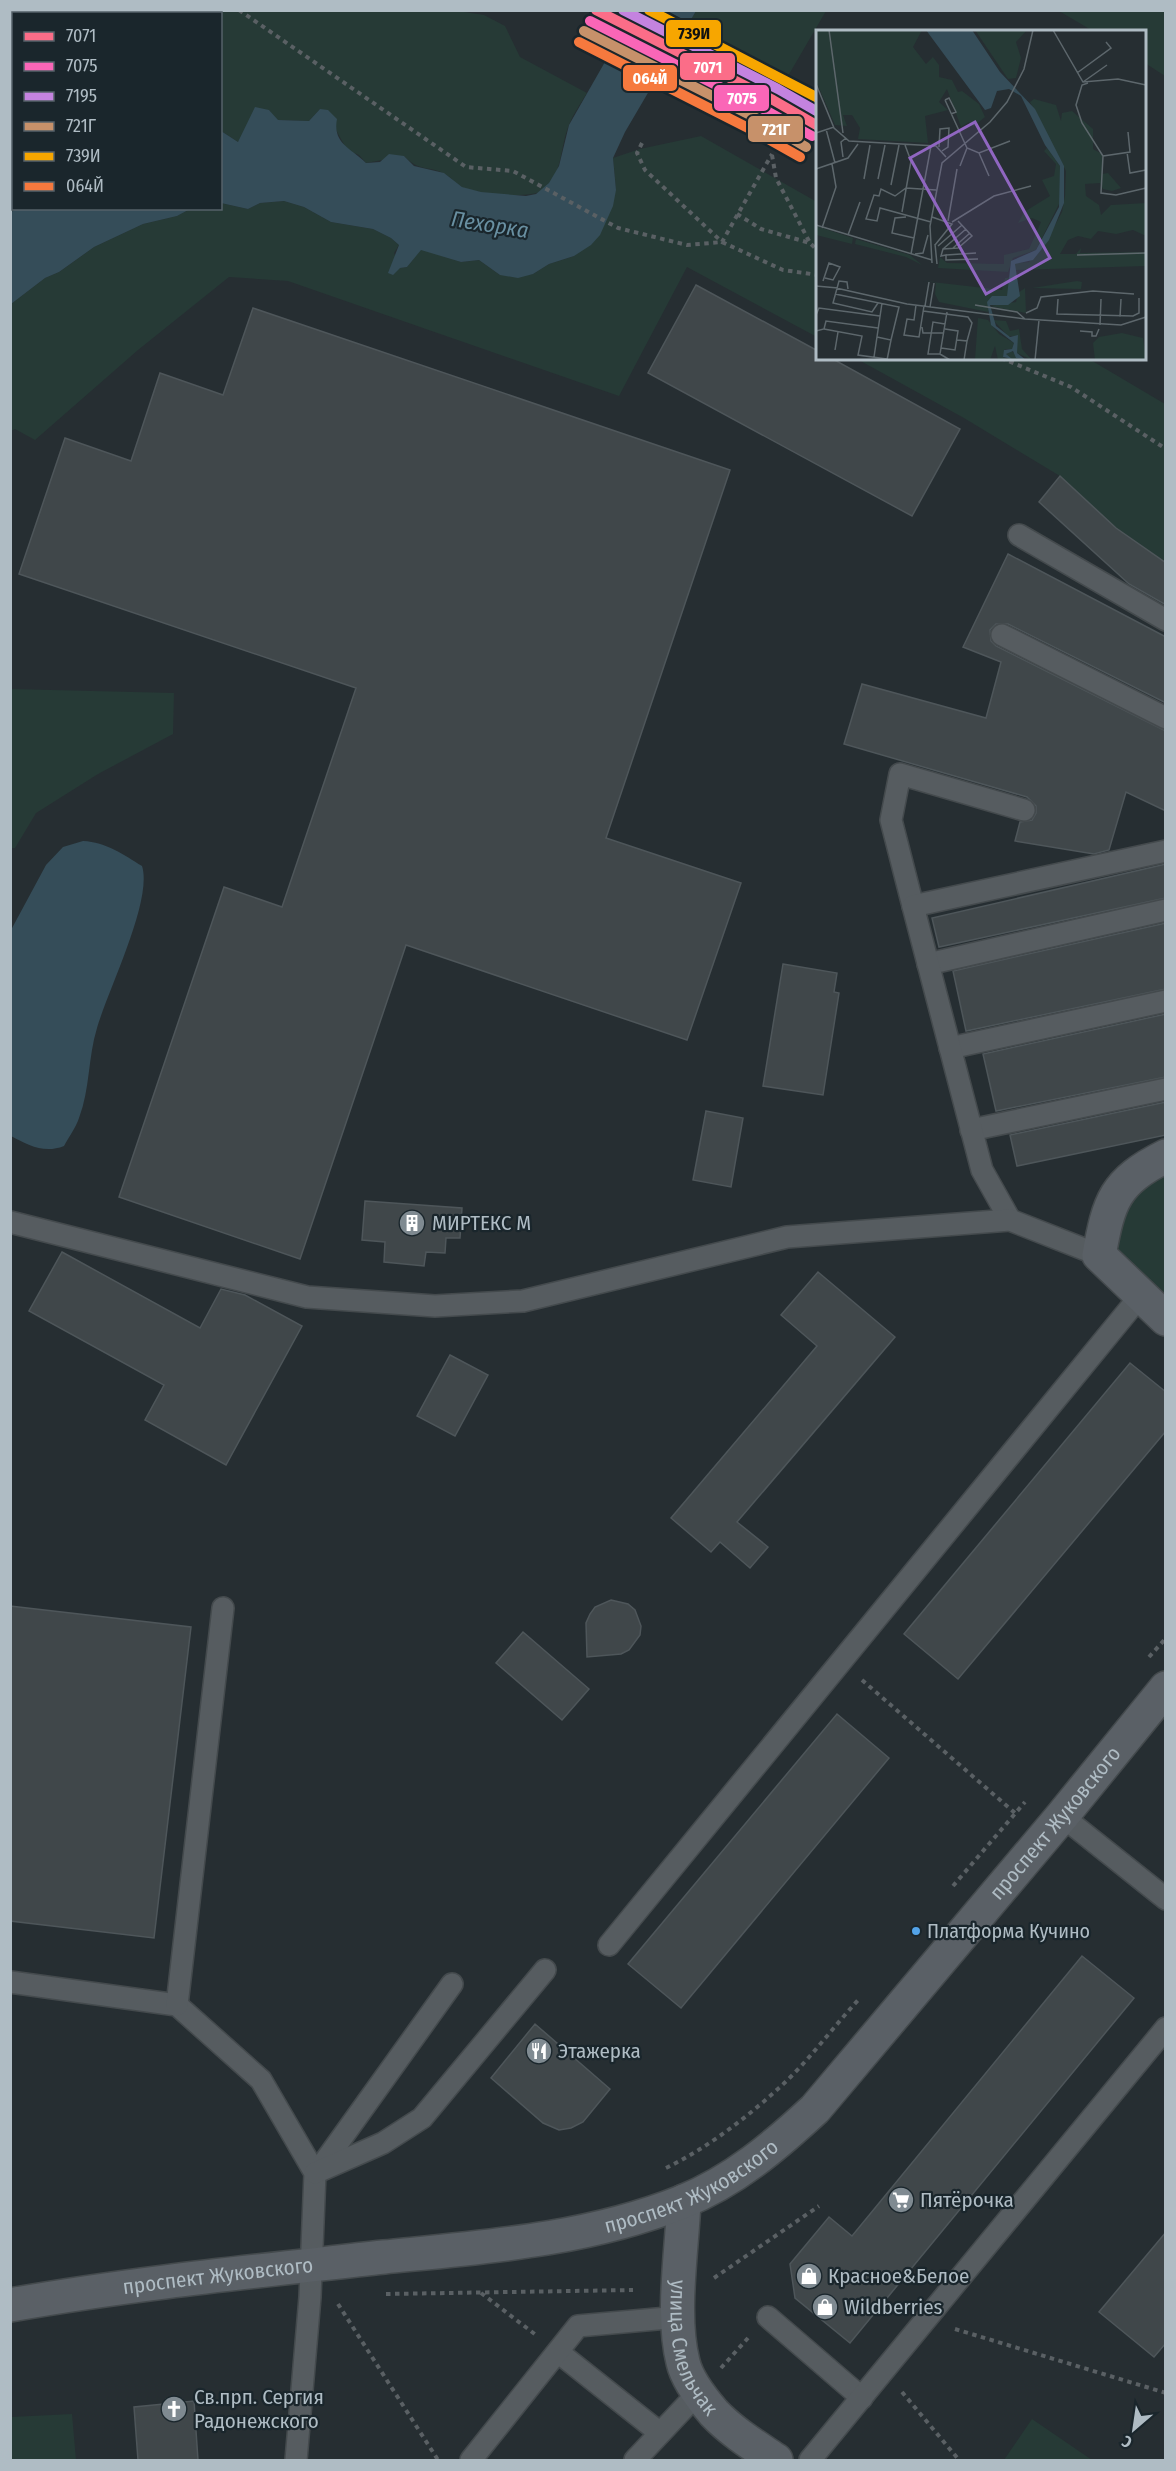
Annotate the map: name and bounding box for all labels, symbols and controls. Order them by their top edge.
legend [12,12,222,210]
line badge: 739И [665,19,722,48]
text: 739И [678,24,710,43]
text: 7071 [66,25,96,47]
inset map [816,30,1146,360]
line badge: 7071 [679,52,736,81]
text: 7075 [66,55,97,77]
text: 7071 [694,58,722,77]
line badge: 064Й [622,64,678,92]
text: 064Й [633,69,667,88]
line badge: 7075 [713,84,770,112]
text: 7195 [66,85,97,107]
text: 7075 [727,89,757,108]
text: 721Г [66,115,97,137]
line badge: 721Г [747,115,804,143]
text: 721Г [762,120,791,139]
text: 739И [66,145,101,167]
text: 064Й [66,175,104,197]
water label: Пехорка [449,205,531,244]
building icon: МИРТЕКС М [397,1208,427,1238]
place label: МИРТЕКС М [432,1210,531,1236]
street label: проспект Жуковского [984,1741,1126,1905]
place label: Платформа Кучино [927,1919,1090,1943]
marker: Платформа Кучино [910,1925,922,1937]
restaurant icon: Этажерка [524,2036,554,2066]
place label: Этажерка [558,2038,641,2064]
street label: проспект Жуковского [602,2134,784,2239]
supermarket icon: Пятёрочка [886,2185,916,2215]
place label: Пятёрочка [920,2187,1014,2213]
street label: проспект Жуковского [121,2252,314,2300]
shop icon: Красное&Белое [794,2261,824,2291]
place label: Красное&Белое [828,2263,969,2289]
street label: улица Смельчак [664,2279,724,2421]
shop icon: Wildberries [810,2292,840,2322]
place label: Wildberries [844,2294,943,2320]
place label: Св.прп. Сергия Радонежского [194,2384,324,2434]
church icon: Св.прп. Сергия Радонежского [159,2394,189,2424]
north arrow [1104,2399,1164,2459]
text: С [1118,2431,1135,2452]

